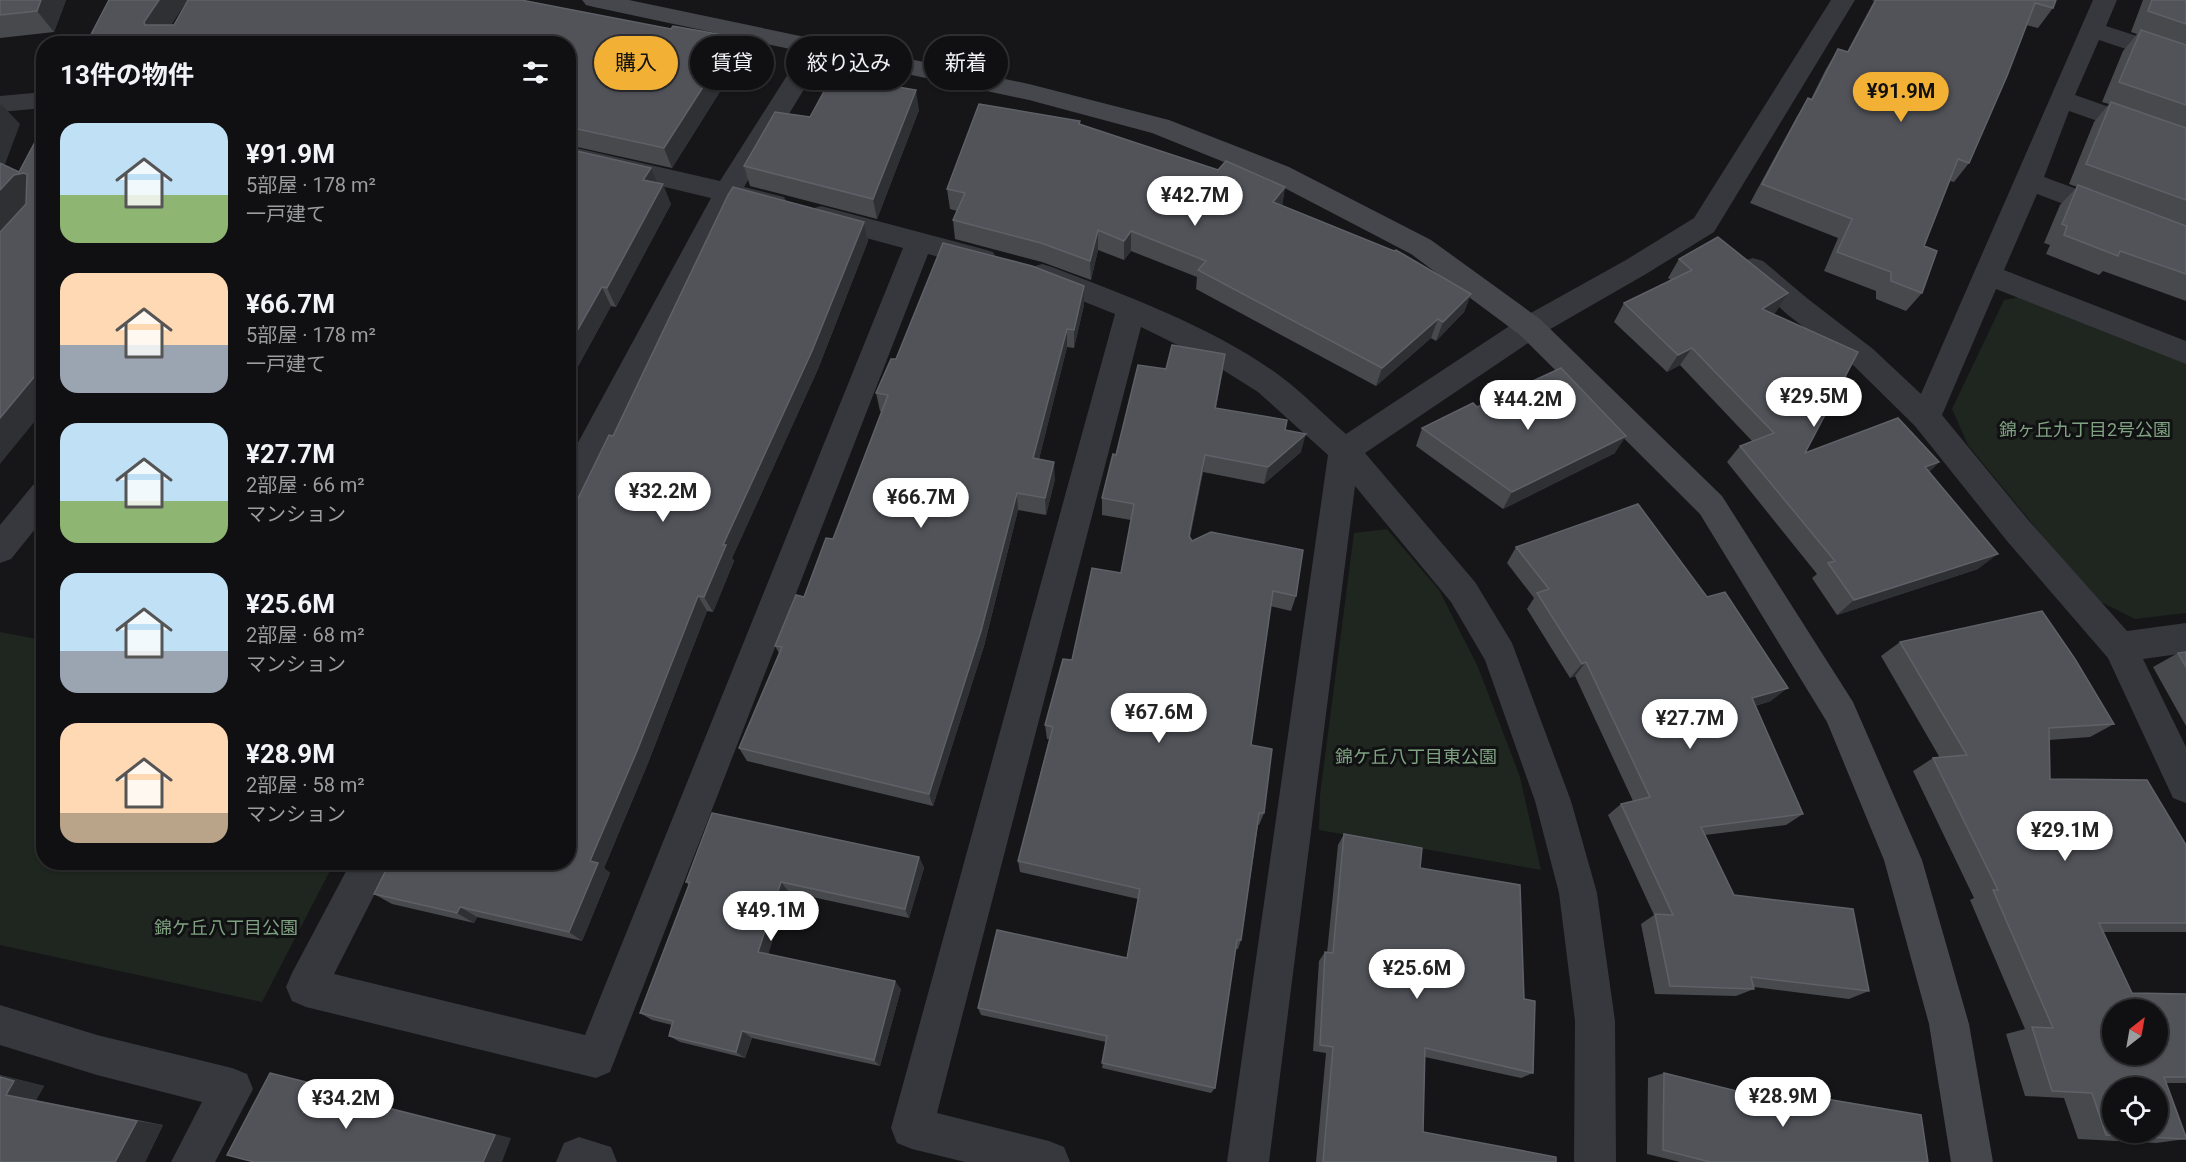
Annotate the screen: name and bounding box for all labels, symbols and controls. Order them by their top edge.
chip: 購入 [594,36,678,90]
chip: 賃貸 [690,36,774,90]
chip: 絞り込み [786,36,912,90]
chip: 新着 [924,36,1008,90]
icon: filters [519,56,552,89]
text: 13件の物件 [60,60,194,90]
pin: ¥91.9M [1852,72,1950,123]
text: ¥91.9M [1867,79,1935,103]
text: ¥91.9M [246,139,335,169]
icon: home [108,147,180,219]
text: 5部屋 · 178 m² [246,173,376,197]
pin: ¥42.7M [1146,176,1244,227]
text: ¥42.7M [1161,183,1229,207]
text: 一戸建て [246,202,326,226]
text: ¥66.7M [246,289,335,319]
icon: home [108,297,180,369]
text: 5部屋 · 178 m² [246,323,376,347]
text: 一戸建て [246,352,326,376]
pin: ¥29.5M [1765,377,1863,428]
pin: ¥44.2M [1479,380,1577,431]
text: ¥29.5M [1780,384,1848,408]
text: ¥44.2M [1494,387,1562,411]
park label: 錦ヶ丘九丁目2号公園 [1999,419,2171,440]
text: ¥27.7M [246,439,335,469]
icon: home [108,447,180,519]
pin: ¥32.2M [614,472,712,523]
text: 2部屋 · 66 m² [246,473,365,497]
pin: ¥66.7M [872,478,970,529]
text: ¥32.2M [629,479,697,503]
text: ¥66.7M [887,485,955,509]
text: マンション [246,502,346,526]
text: ¥25.6M [246,589,335,619]
icon: home [108,597,180,669]
text: 2部屋 · 68 m² [246,623,365,647]
text: マンション [246,652,346,676]
pin: ¥67.6M [1110,693,1208,744]
pin: ¥27.7M [1641,699,1739,750]
text: ¥67.6M [1125,700,1193,724]
text: ¥27.7M [1656,706,1724,730]
text: ¥28.9M [246,739,335,769]
park label: 錦ケ丘八丁目東公園 [1335,746,1497,767]
icon: home [108,747,180,819]
text: 2部屋 · 58 m² [246,773,365,797]
text: マンション [246,802,346,826]
pin: ¥29.1M [2016,811,2114,862]
text: ¥29.1M [2031,818,2099,842]
pin: ¥49.1M [722,891,820,942]
text: ¥49.1M [737,898,805,922]
park label: 錦ケ丘八丁目公園 [154,917,298,938]
pin: ¥25.6M [1368,949,1466,1000]
text: ¥25.6M [1383,956,1451,980]
north arrow [2102,999,2168,1065]
map controls [2102,999,2168,1143]
pin: ¥28.9M [1734,1077,1832,1128]
button: locate [2102,1077,2168,1143]
pin: ¥34.2M [297,1079,395,1130]
text: ¥28.9M [1749,1084,1817,1108]
text: ¥34.2M [312,1086,380,1110]

